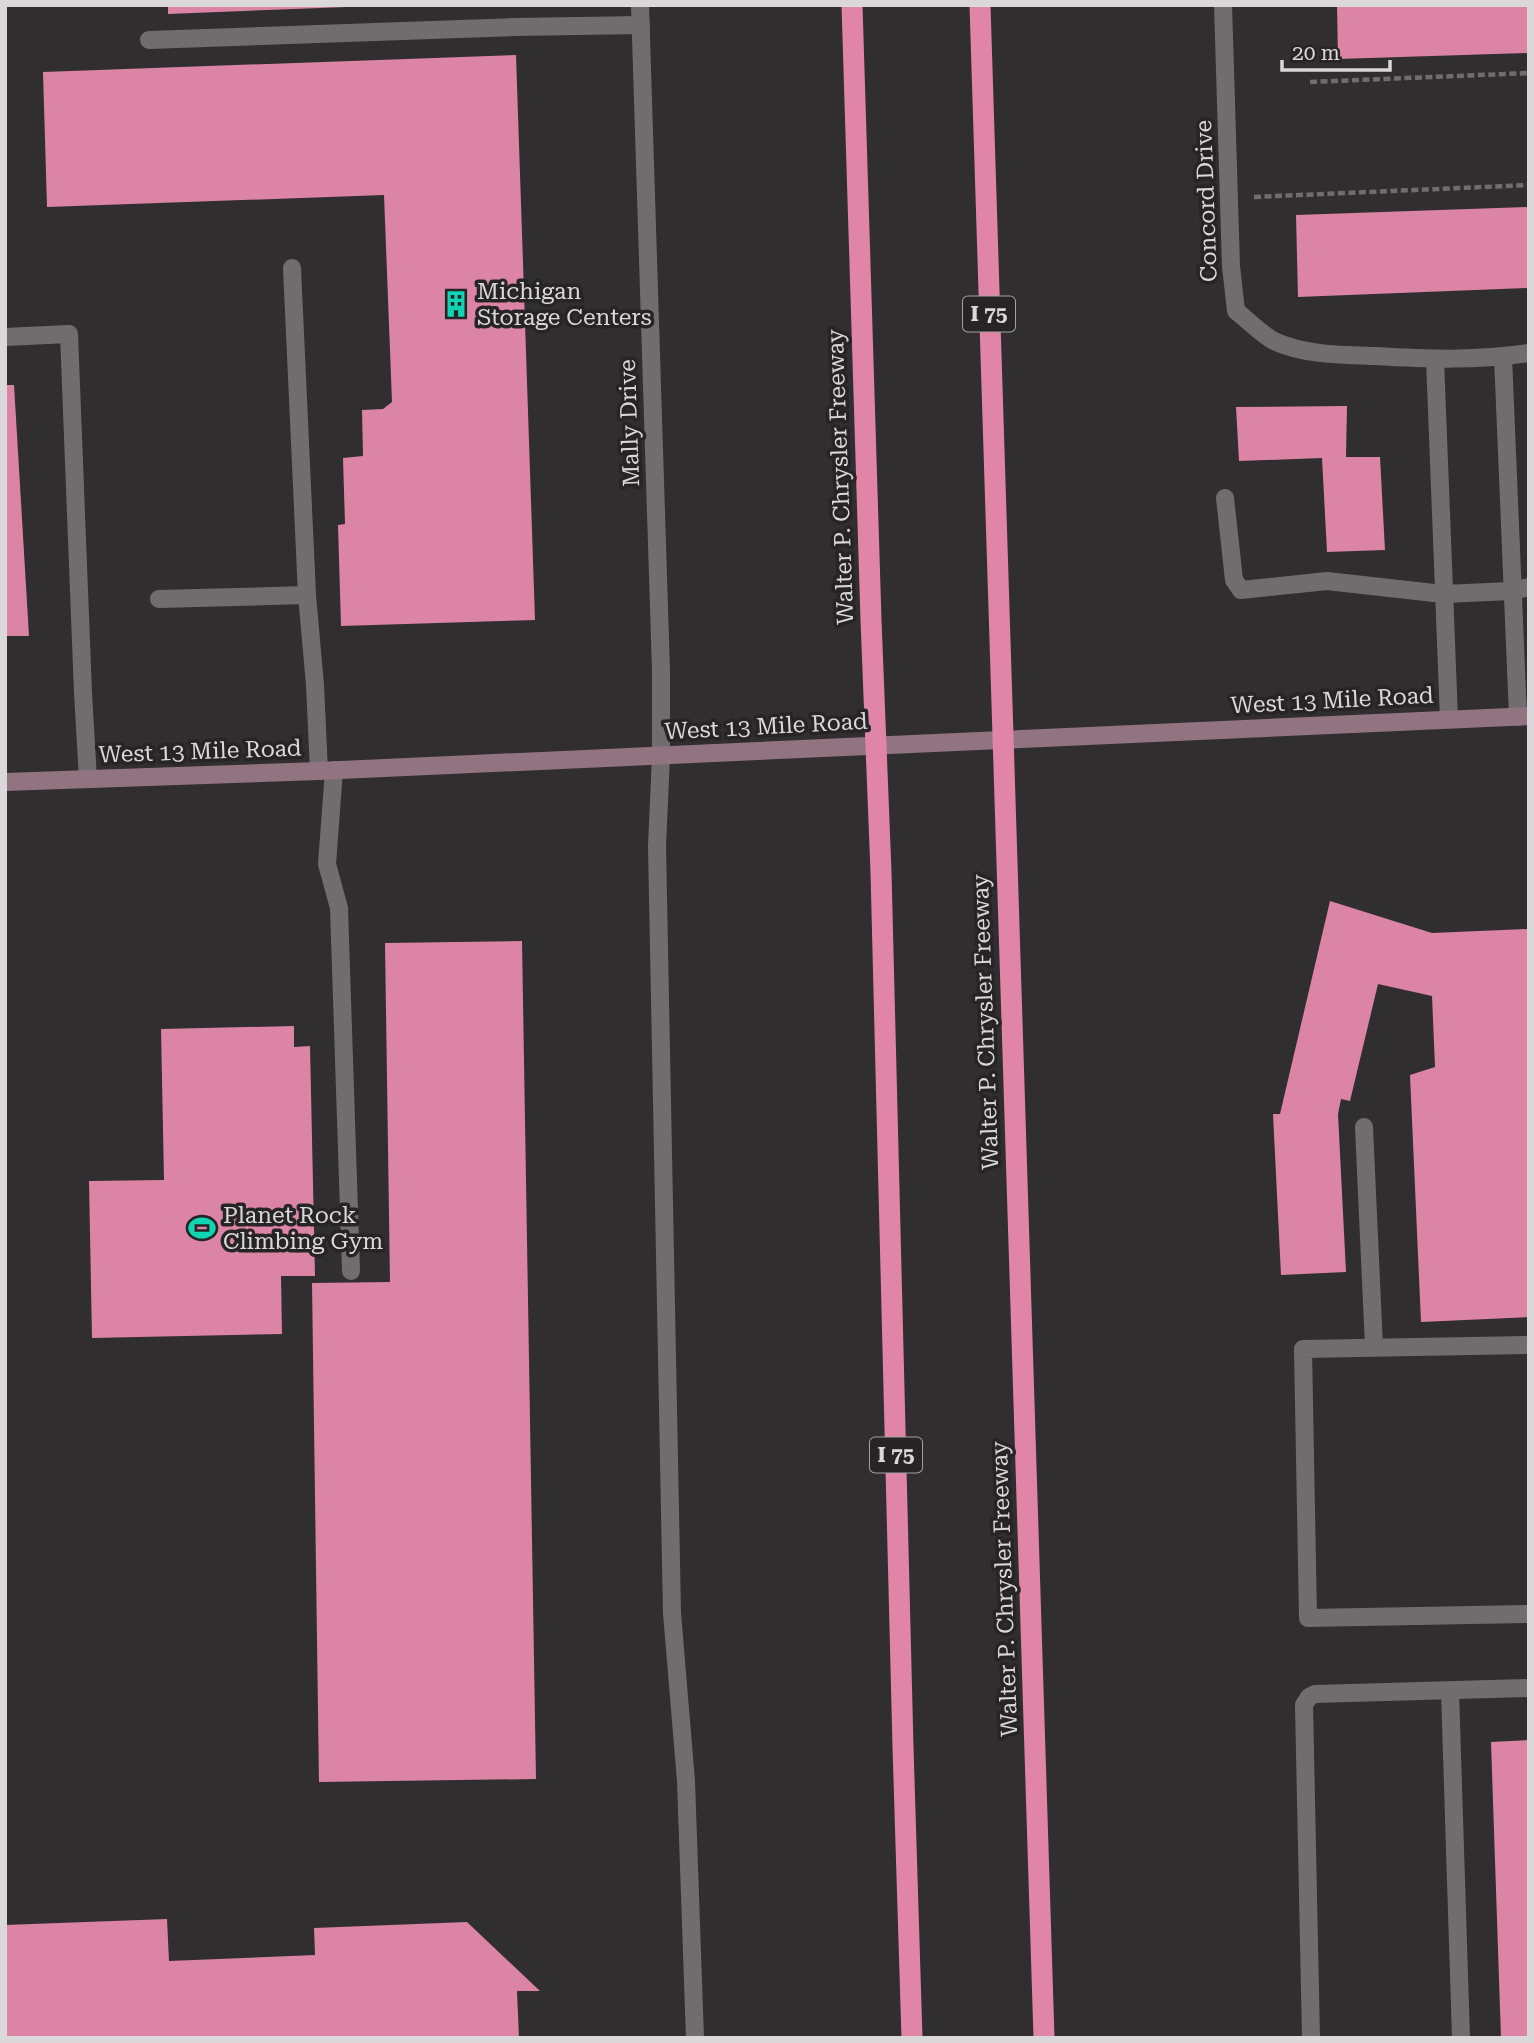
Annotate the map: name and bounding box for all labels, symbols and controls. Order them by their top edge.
scale bar [1282,28,1390,72]
text: 20 m [1292,41,1340,65]
street label: Concord Drive [1190,119,1223,283]
place label: Michigan Storage Centers [477,278,652,331]
building icon: Michigan Storage Centers [441,289,471,319]
road number: I 75 [963,296,1015,332]
street label: Walter P. Chrysler Freeway [822,328,859,625]
street label: Mally Drive [614,359,645,487]
street label: West 13 Mile Road [1230,682,1434,719]
street label: West 13 Mile Road [664,708,868,745]
street label: West 13 Mile Road [98,734,302,769]
street label: Walter P. Chrysler Freeway [967,873,1004,1170]
place label: Planet Rock Climbing Gym [223,1202,383,1255]
sports icon: Planet Rock Climbing Gym [187,1213,217,1243]
road number: I 75 [870,1438,922,1472]
street label: Walter P. Chrysler Freeway [986,1440,1023,1737]

